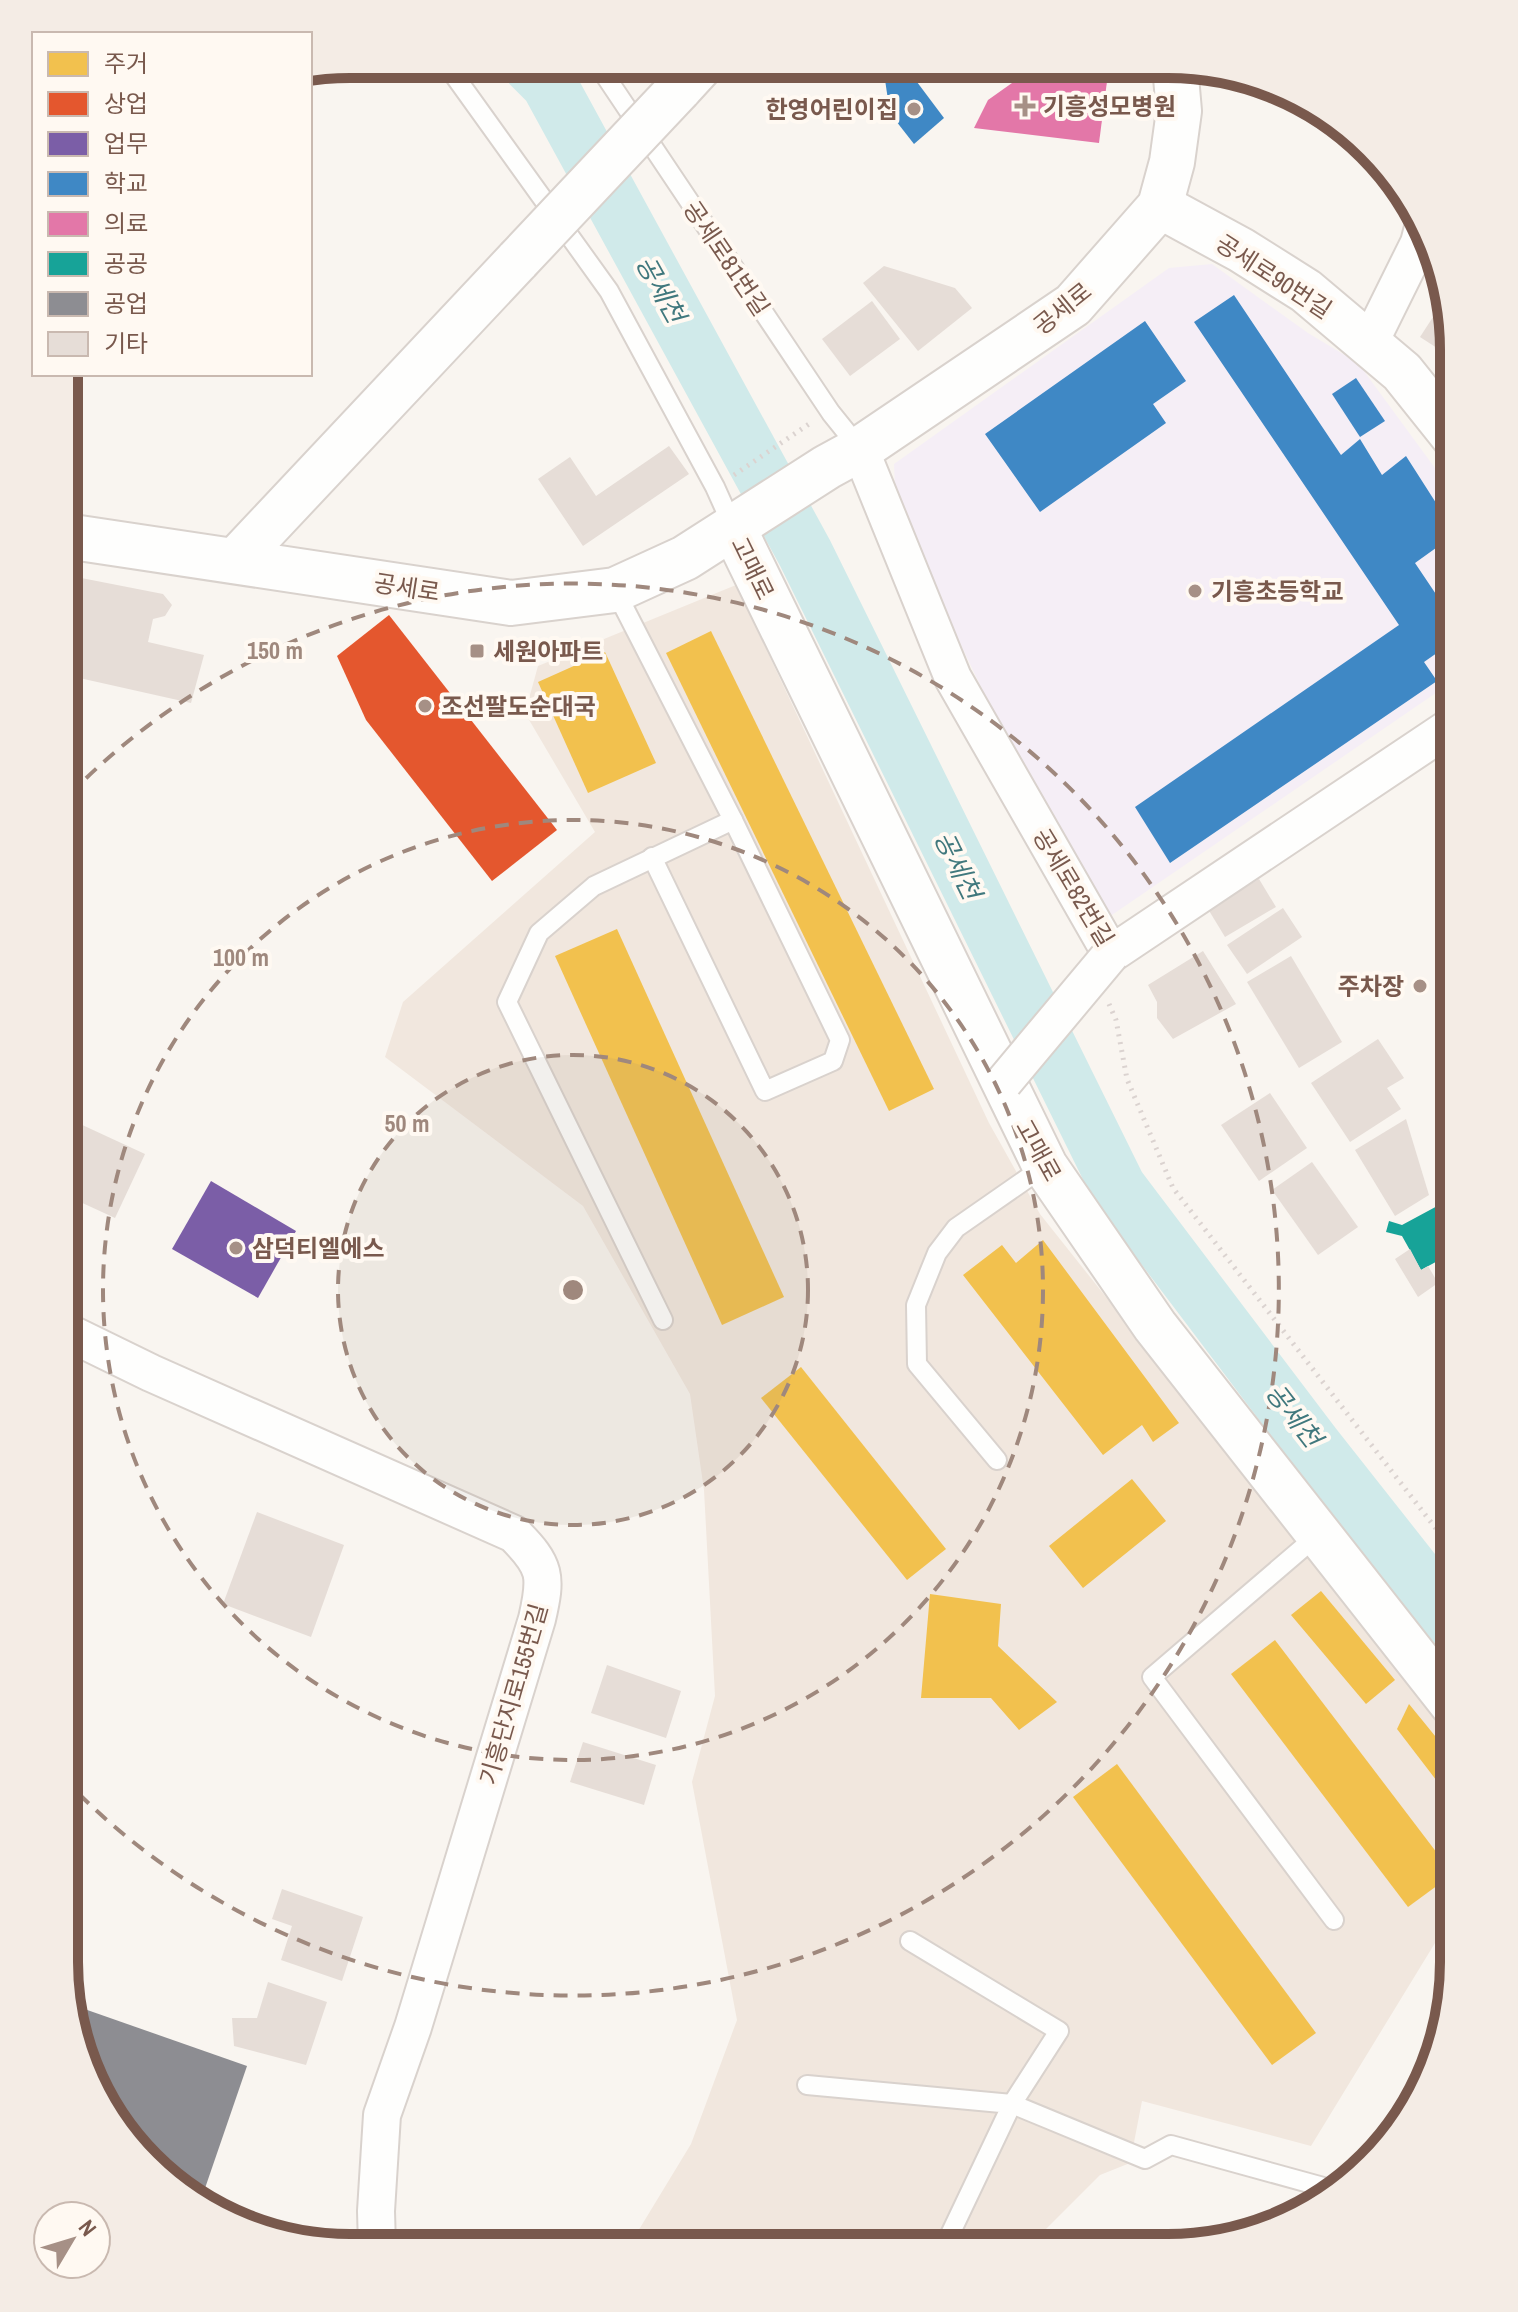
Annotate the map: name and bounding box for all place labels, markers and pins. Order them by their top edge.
place label: 기흥성모병원 [1043,90,1175,122]
place label: 한영어린이집 [766,93,898,125]
marker: 기흥성모병원 [1014,95,1036,117]
marker: 한영어린이집 [905,100,923,118]
place label: 기흥초등학교 [1211,575,1343,607]
marker: 기흥초등학교 [1186,582,1204,600]
place label: 세원아파트 [493,635,603,667]
marker: 세원아파트 [468,642,486,660]
place label: 조선팔도순대국 [441,690,596,722]
marker: 조선팔도순대국 [416,697,434,715]
place label: 주차장 [1338,970,1404,1002]
marker: 주차장 [1411,977,1429,995]
place label: 삼덕티엘에스 [252,1232,384,1264]
marker: 삼덕티엘에스 [227,1239,245,1257]
centre of rings [559,1276,587,1304]

